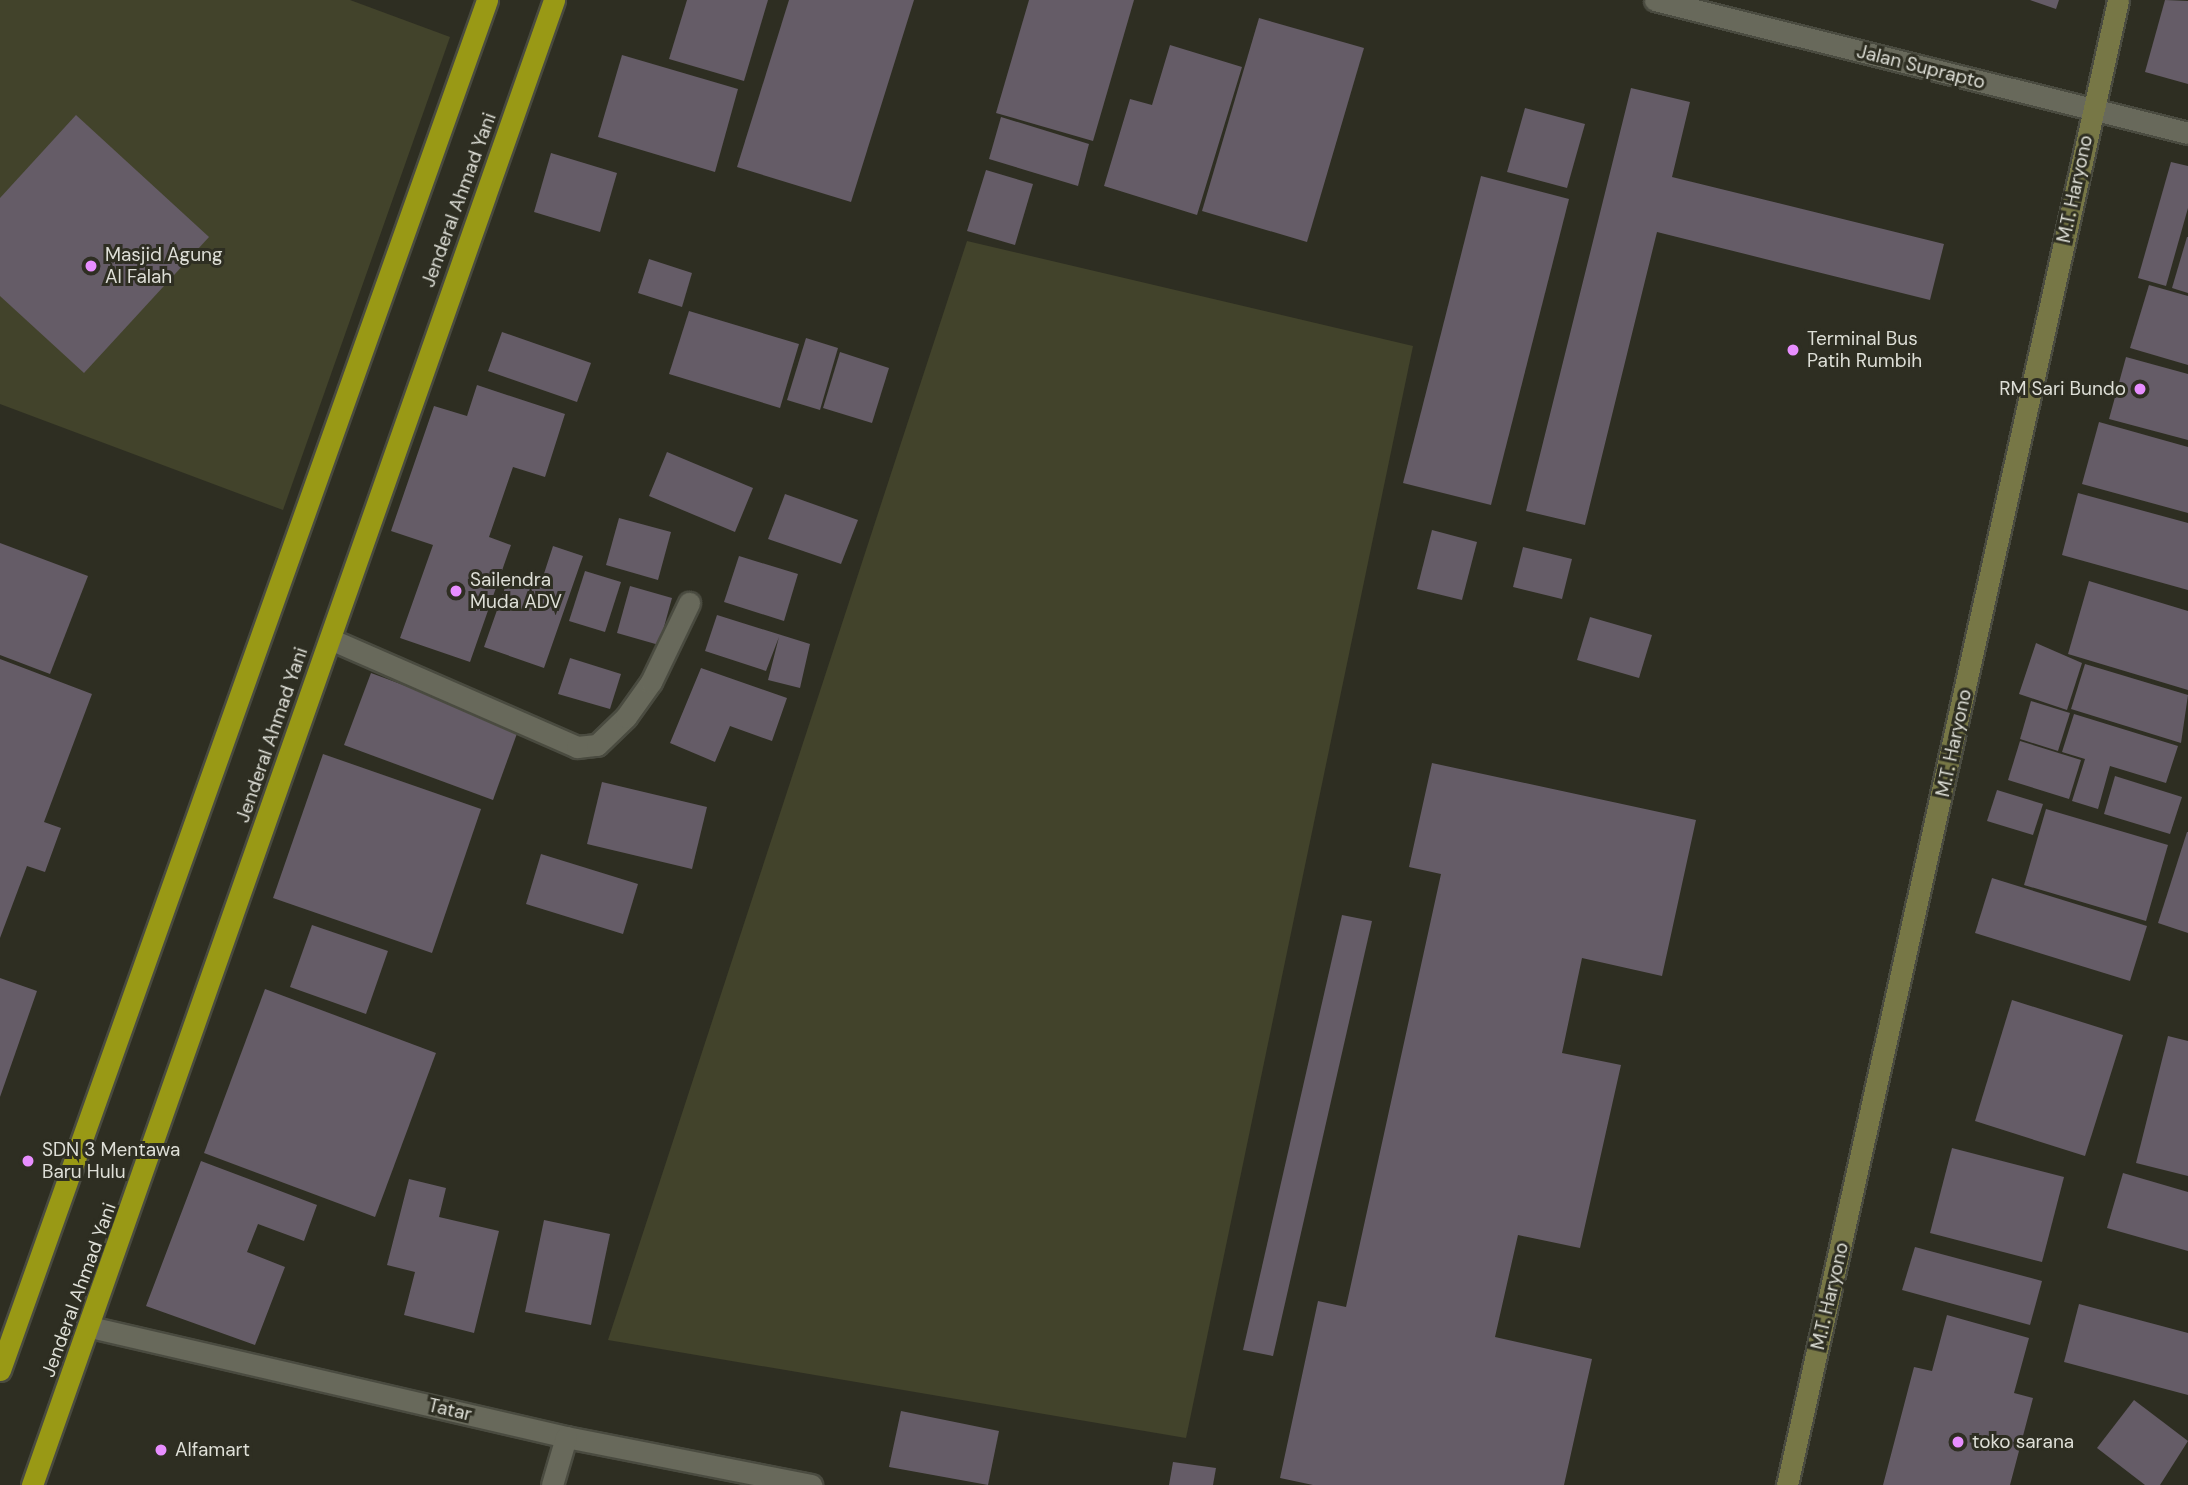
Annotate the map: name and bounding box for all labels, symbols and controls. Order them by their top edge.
street label: Jalan Suprapto [1854,40,1988,94]
street label: Jenderal Ahmad Yani [417,110,501,290]
street label: M.T. Haryono [2052,133,2098,245]
place label: Masjid Agung Al Falah [105,244,223,288]
marker: Masjid Agung Al Falah [83,258,99,274]
place label: Terminal Bus Patih Rumbih [1807,328,1922,372]
marker: Terminal Bus Patih Rumbih [1785,342,1801,358]
place label: RM Sari Bundo [1999,378,2126,400]
marker: RM Sari Bundo [2132,381,2148,397]
place label: Sailendra Muda ADV [470,569,562,613]
marker: Sailendra Muda ADV [448,583,464,599]
street label: Jenderal Ahmad Yani [231,644,313,826]
street label: M.T. Haryono [1931,687,1977,799]
place label: SDN 3 Mentawa Baru Hulu [42,1139,180,1183]
marker: SDN 3 Mentawa Baru Hulu [20,1153,36,1169]
street label: Jenderal Ahmad Yani [37,1200,121,1380]
street label: M.T. Haryono [1807,1240,1853,1352]
street label: Tatar [426,1394,474,1426]
place label: toko sarana [1972,1431,2074,1453]
marker: toko sarana [1950,1434,1966,1450]
place label: Alfamart [175,1439,250,1461]
marker: Alfamart [153,1442,169,1458]

